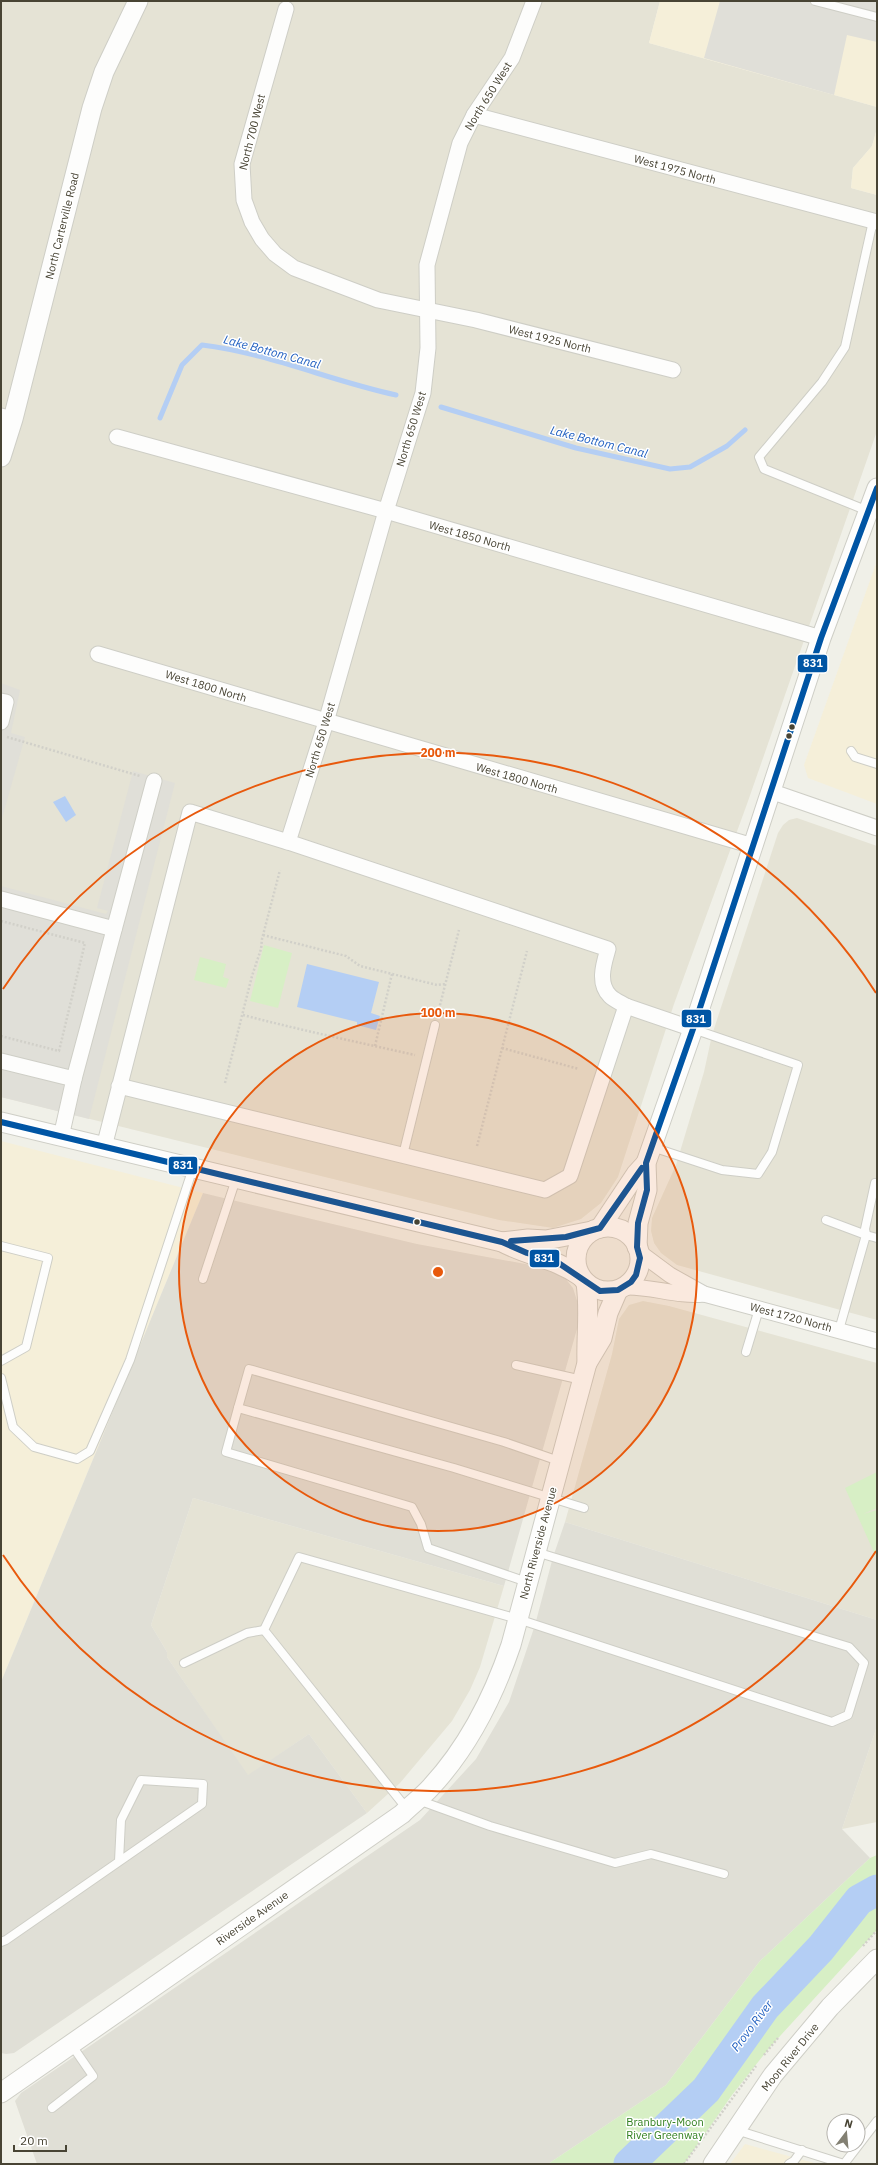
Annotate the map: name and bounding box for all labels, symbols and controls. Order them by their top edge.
street label: North 650 West [461,59,515,133]
street label: North 700 West [236,92,268,172]
street label: West 1975 North [632,151,718,187]
street label: North Carterville Road [42,171,82,281]
street label: West 1925 North [507,322,593,356]
water label: Lake Bottom Canal [222,331,323,372]
street label: North 650 West [393,390,429,468]
water label: Lake Bottom Canal [549,422,650,461]
street label: West 1850 North [427,518,513,554]
line badge: 831 [797,654,828,673]
text: 831 [803,656,823,670]
street label: West 1800 North [164,667,248,705]
street label: North 650 West [302,701,338,779]
unlabelled marker [787,722,797,732]
unlabelled marker [784,731,794,741]
text: 200 m [420,745,456,760]
street label: West 1800 North [474,760,560,796]
text: 100 m [420,1005,456,1020]
line badge: 831 [681,1009,712,1028]
text: 831 [686,1012,706,1026]
line badge: 831 [168,1156,198,1175]
text: 831 [173,1158,193,1172]
unlabelled marker [412,1217,422,1227]
line badge: 831 [529,1249,560,1268]
text: 831 [534,1251,554,1265]
centre of rings [431,1265,445,1279]
street label: West 1720 North [748,1299,834,1335]
street label: North Riverside Avenue [516,1485,560,1601]
street label: Riverside Avenue [213,1888,291,1948]
water label: Provo River [728,1997,776,2054]
street label: Moon River Drive [758,2020,822,2094]
north arrow [826,2113,866,2153]
park label: Branbury-Moon River Greenway [626,2115,704,2142]
text: N [843,2116,855,2131]
scale bar [14,2127,66,2153]
text: 20 m [20,2133,48,2148]

